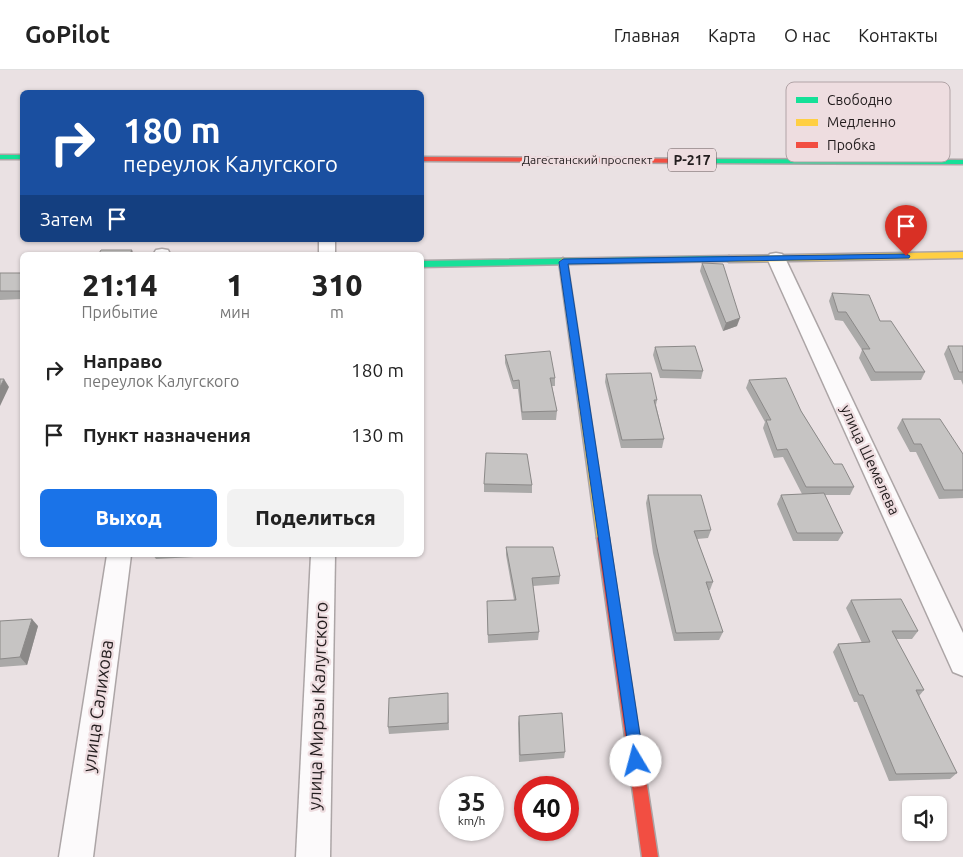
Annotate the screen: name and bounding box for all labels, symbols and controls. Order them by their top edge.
text: GoPilot [25,21,110,48]
text: Главная [614,25,680,45]
text: Карта [708,25,756,45]
text: О нас [784,25,830,45]
text: Контакты [858,25,938,45]
legend [786,82,950,162]
text: Свободно [827,92,892,108]
icon: right [40,110,105,175]
text: 180 m [123,110,221,150]
text: Медленно [827,114,896,130]
text: Пробка [827,137,876,153]
road number: Р-217 [668,148,716,172]
text: переулок Калугского [123,151,338,176]
street label: Дагестанский проспект [522,153,653,166]
icon: arrive [103,205,131,233]
pin [885,205,927,256]
text: Затем [40,208,93,230]
icon: arrive [892,212,920,240]
text: 21:14 [82,268,157,302]
text: 1 [226,268,243,302]
text: 310 [312,268,362,302]
text: Прибытие [82,303,158,321]
text: мин [220,303,250,321]
text: m [330,303,344,321]
text: Направо [83,350,163,372]
icon: right [40,356,68,384]
text: 180 m [351,359,404,381]
text: переулок Калугского [83,372,239,390]
street label: улица Шемелева [837,402,903,518]
icon: arrive [40,421,68,449]
text: Пункт назначения [83,424,251,446]
text: 130 m [351,424,404,446]
button: Выход [40,489,217,547]
button: Поделиться [227,489,404,547]
street label: улица Мирзы Калугского [303,601,331,811]
street label: улица Салихова [78,638,116,773]
position arrow [609,734,661,786]
speed limit sign: 40 [514,776,579,841]
text: 35 [457,788,486,816]
map controls [902,796,947,841]
button: sound [902,796,947,841]
text: km/h [458,814,485,827]

